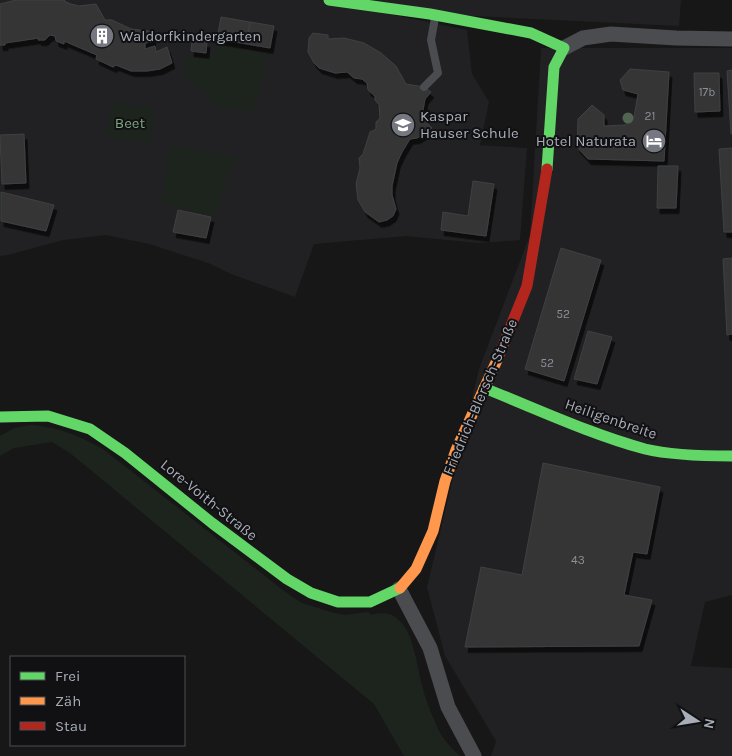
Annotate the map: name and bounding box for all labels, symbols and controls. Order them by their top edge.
building icon: Waldorfkindergarten [89,23,115,49]
place label: Waldorfkindergarten [120,27,261,45]
house number: 17b [699,85,715,99]
place label: Kaspar Hauser Schule [420,107,519,142]
house number: 21 [645,109,655,123]
school or university icon: Kaspar Hauser Schule [390,112,416,138]
park label: Beet [115,114,146,132]
hotel icon: Hotel Naturata [641,128,667,154]
place label: Hotel Naturata [536,132,636,150]
house number: 52 [556,307,570,321]
street label: Friedrich-Blersch-Straße [439,316,521,478]
house number: 52 [540,356,554,370]
street label: Heiligenbreite [563,395,659,443]
street label: Lore-Voith-Straße [157,455,261,545]
house number: 43 [571,553,585,567]
legend [10,656,185,746]
text: Frei [55,667,80,685]
text: Zäh [55,692,81,710]
north arrow [672,696,722,746]
text: Stau [55,717,87,735]
text: N [700,717,719,730]

